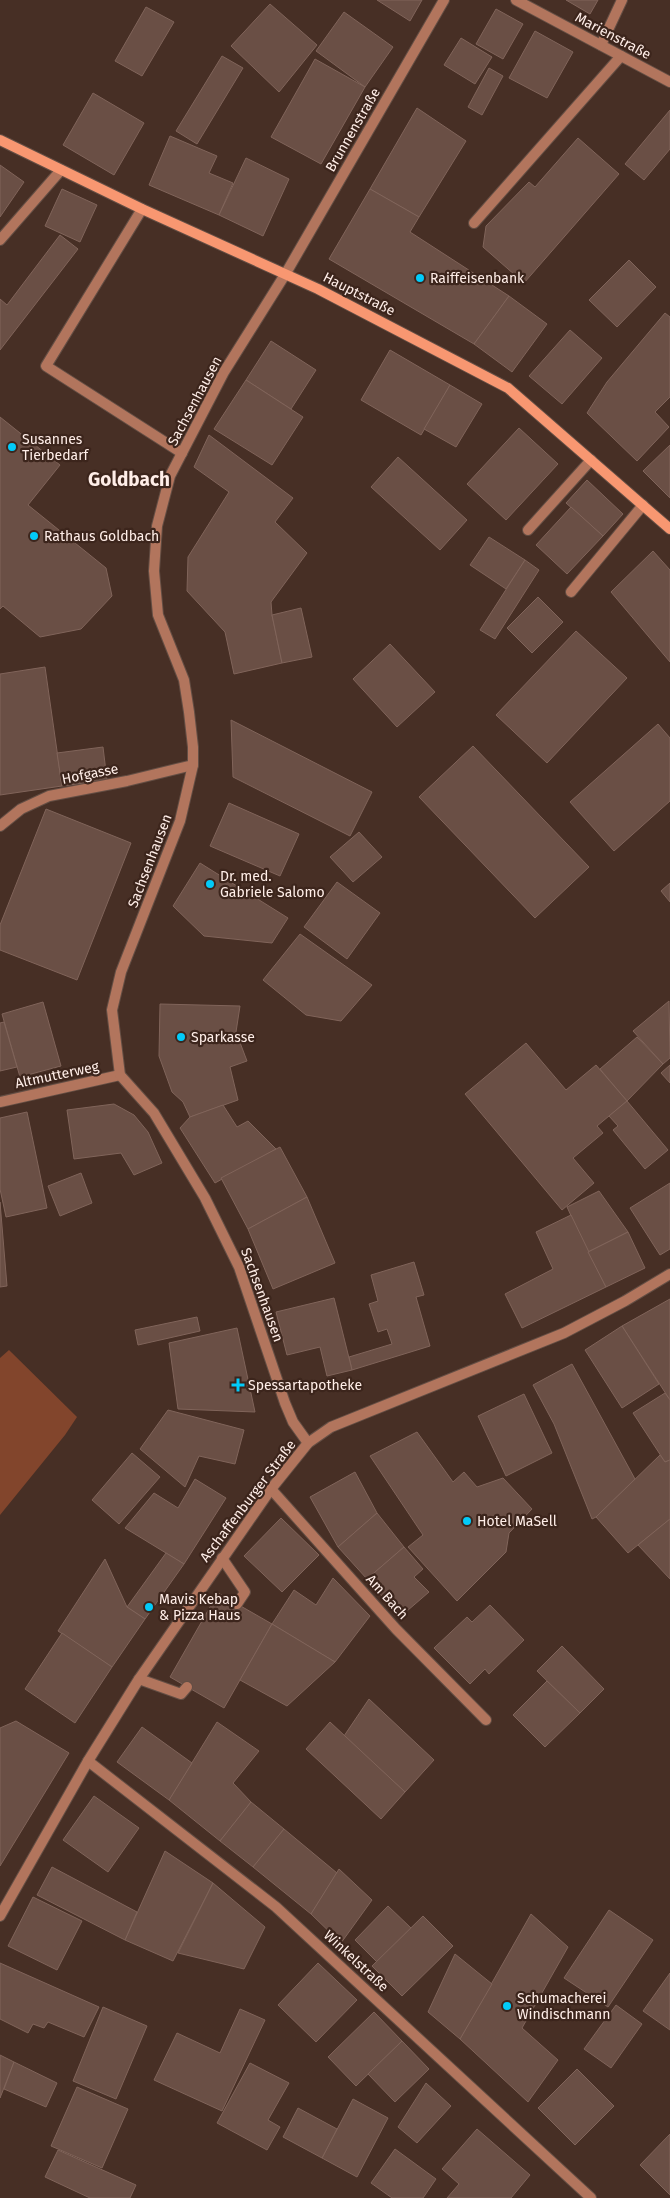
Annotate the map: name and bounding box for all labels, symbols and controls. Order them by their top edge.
street label: Marienstraße [572,9,654,63]
street label: Brunnenstraße [322,85,384,175]
street label: Hauptstraße [320,269,398,319]
place label: Raiffeisenbank [430,270,525,287]
marker: Raiffeisenbank [414,272,426,284]
street label: Sachsenhausen [164,353,226,449]
place label: Susannes Tierbedarf [22,431,90,464]
marker: Susannes Tierbedarf [6,441,18,453]
district label: Goldbach [88,468,170,491]
place label: Rathaus Goldbach [44,528,159,545]
marker: Rathaus Goldbach [28,530,40,542]
street label: Hofgasse [60,760,120,788]
street label: Sachsenhausen [124,812,176,910]
place label: Dr. med. Gabriele Salomo [220,868,325,901]
marker: Dr. med. Gabriele Salomo [204,878,216,890]
place label: Sparkasse [191,1029,255,1046]
marker: Sparkasse [175,1031,187,1043]
street label: Altmutterweg [14,1058,101,1092]
street label: Sachsenhausen [237,1246,287,1344]
place label: Spessartapotheke [248,1377,362,1394]
marker: Spessartapotheke [232,1379,244,1391]
street label: Aschaffenburger Straße [196,1436,300,1566]
place label: Hotel MaSell [477,1513,557,1530]
marker: Hotel MaSell [461,1515,473,1527]
street label: Am Bach [362,1571,412,1623]
place label: Mavis Kebap & Pizza Haus [159,1591,241,1624]
marker: Mavis Kebap & Pizza Haus [143,1601,155,1613]
street label: Winkelstraße [320,1927,392,1995]
place label: Schumacherei Windischmann [517,1990,611,2023]
marker: Schumacherei Windischmann [501,2000,513,2012]

